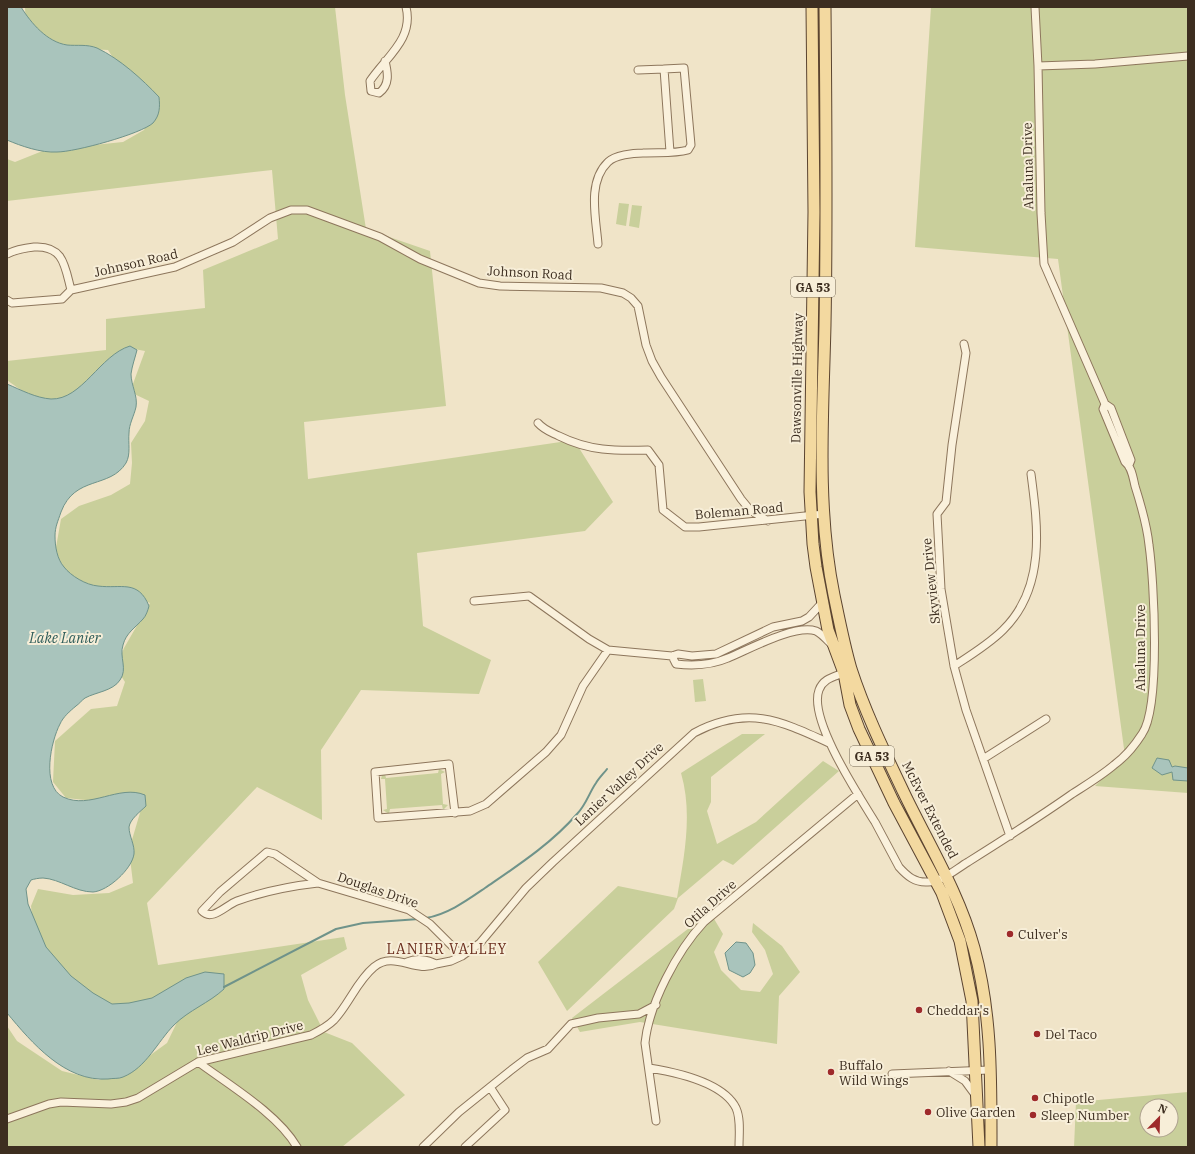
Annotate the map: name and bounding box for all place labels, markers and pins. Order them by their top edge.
place label: Culver's [1018,926,1068,943]
marker: Culver's [1005,929,1015,939]
place label: Cheddar's [927,1002,989,1019]
marker: Cheddar's [914,1005,924,1015]
place label: Del Taco [1045,1026,1097,1043]
marker: Del Taco [1032,1029,1042,1039]
place label: Buffalo Wild Wings [839,1057,909,1089]
marker: Buffalo Wild Wings [826,1067,836,1077]
place label: Chipotle [1043,1090,1095,1107]
marker: Chipotle [1030,1093,1040,1103]
place label: Olive Garden [936,1104,1016,1121]
marker: Olive Garden [923,1107,933,1117]
place label: Sleep Number [1041,1107,1129,1124]
marker: Sleep Number [1028,1110,1038,1120]

